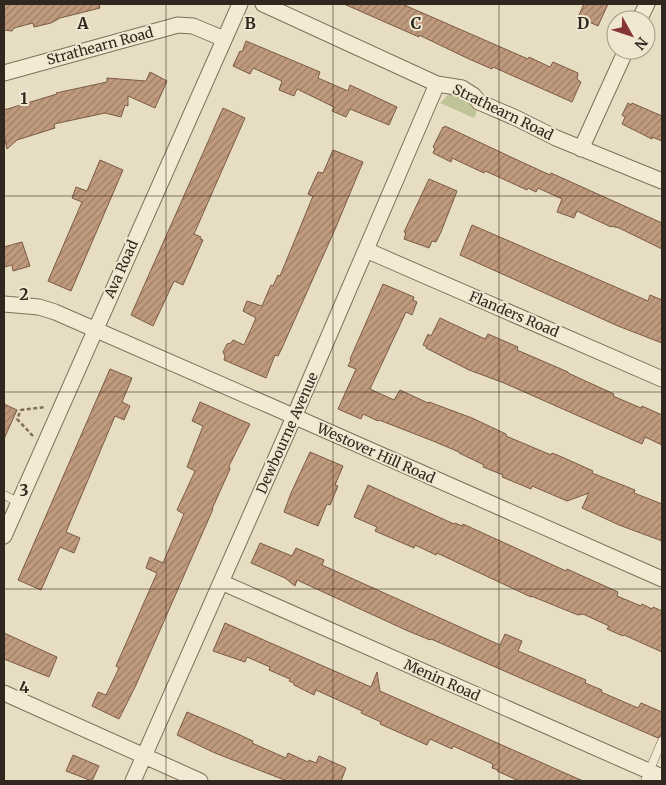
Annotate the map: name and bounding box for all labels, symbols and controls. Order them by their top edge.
north arrow [606,10,656,60]
text: A [76,13,89,33]
text: B [244,13,256,33]
text: C [411,13,421,33]
text: D [577,13,589,33]
street label: Strathearn Road [45,23,156,69]
text: N [631,33,651,53]
street label: Strathearn Road [450,80,557,144]
text: 1 [20,88,28,108]
street label: Ava Road [100,237,142,302]
text: 2 [19,284,29,304]
street label: Flanders Road [466,287,562,341]
street label: Dewbourne Avenue [252,369,322,497]
street label: Westover Hill Road [313,418,438,487]
text: 3 [19,480,29,500]
street label: Menin Road [401,655,483,705]
text: 4 [19,677,29,697]

